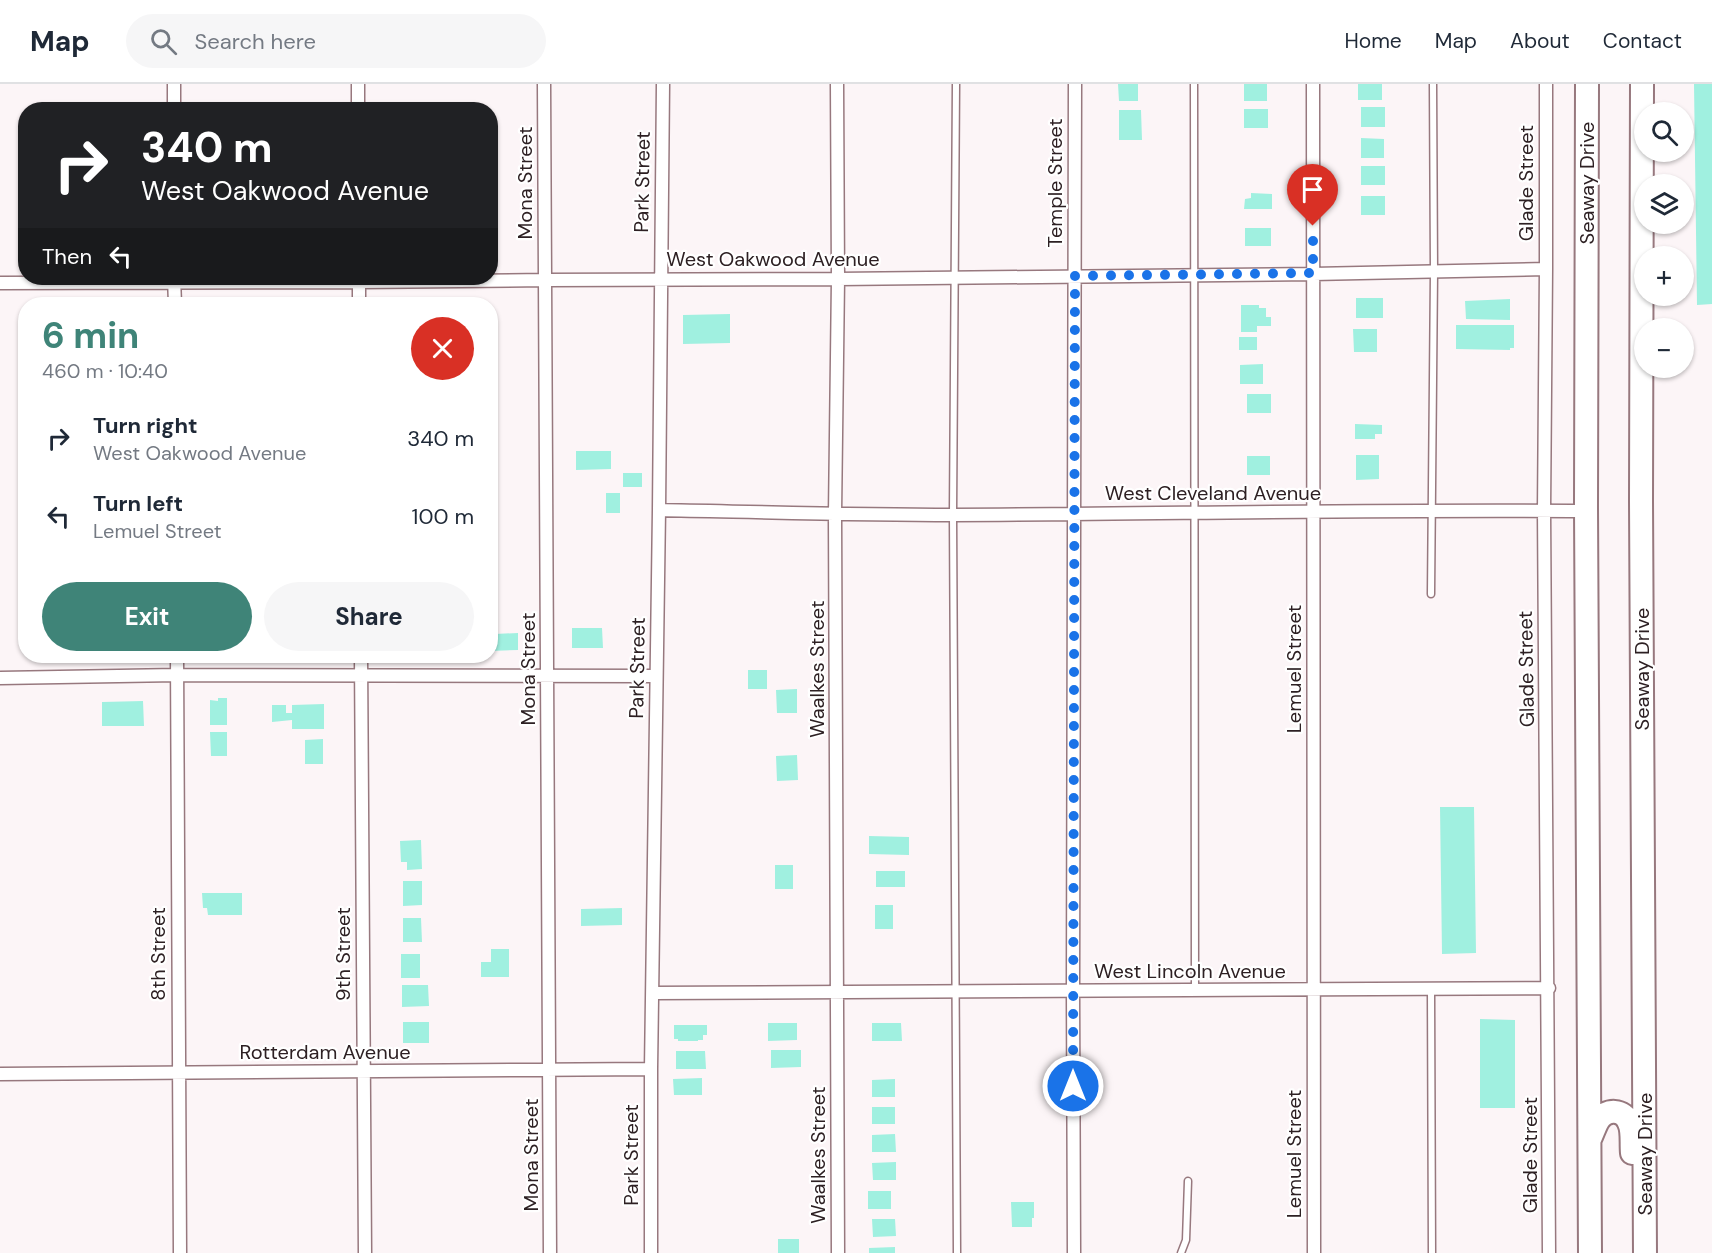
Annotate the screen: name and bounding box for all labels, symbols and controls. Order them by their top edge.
search box [126,14,546,68]
text: Map [30,23,90,60]
icon: search [147,25,180,58]
text: Search here [195,27,316,56]
text: Home [1344,27,1402,55]
text: Map [1435,27,1477,55]
text: About [1510,27,1570,55]
text: Contact [1603,27,1682,55]
map controls [1634,102,1694,378]
button: search [1634,102,1694,162]
street label: Temple Street [1042,118,1068,247]
text: 340 m [141,120,273,175]
street label: Seaway Drive [1574,122,1600,244]
street label: Glade Street [1513,125,1539,241]
icon: right [42,126,120,204]
street label: Mona Street [512,126,538,240]
street label: Park Street [628,131,656,233]
pin [1287,164,1338,226]
text: West Oakwood Avenue [141,173,429,208]
icon: arrive [1296,173,1329,206]
button: layers [1634,174,1694,234]
icon: left [104,240,137,273]
text: Then [42,242,92,271]
street label: West Oakwood Avenue [666,246,880,272]
button: + [1634,246,1694,306]
text: 6 min [42,312,139,359]
button: close [411,317,474,380]
button: − [1634,318,1694,378]
text: 460 m · 10:40 [42,358,168,384]
text: Turn right [93,411,198,440]
icon: right [42,422,75,455]
text: 340 m [407,424,474,453]
text: West Oakwood Avenue [93,440,306,466]
street label: West Cleveland Avenue [1105,480,1321,506]
text: Turn left [93,489,183,518]
icon: left [42,500,75,533]
text: 100 m [412,502,474,531]
text: Lemuel Street [93,518,222,544]
button: Exit [42,582,252,651]
button: Share [264,582,474,651]
street label: Waalkes Street [804,600,830,738]
street label: Lemuel Street [1281,605,1307,733]
street label: Seaway Drive [1629,608,1655,730]
street label: Glade Street [1512,610,1540,727]
street label: Mona Street [515,612,541,726]
street label: Park Street [623,617,651,719]
street label: 8th Street [145,907,171,1001]
street label: 9th Street [330,907,356,1001]
street label: West Lincoln Avenue [1094,958,1286,984]
street label: Rotterdam Avenue [239,1039,411,1065]
position arrow [1041,1054,1105,1118]
street label: Waalkes Street [805,1086,831,1224]
street label: Lemuel Street [1281,1090,1307,1218]
street label: Seaway Drive [1632,1093,1658,1215]
street label: Glade Street [1517,1097,1543,1213]
street label: Mona Street [518,1098,544,1212]
street label: Park Street [618,1104,644,1206]

